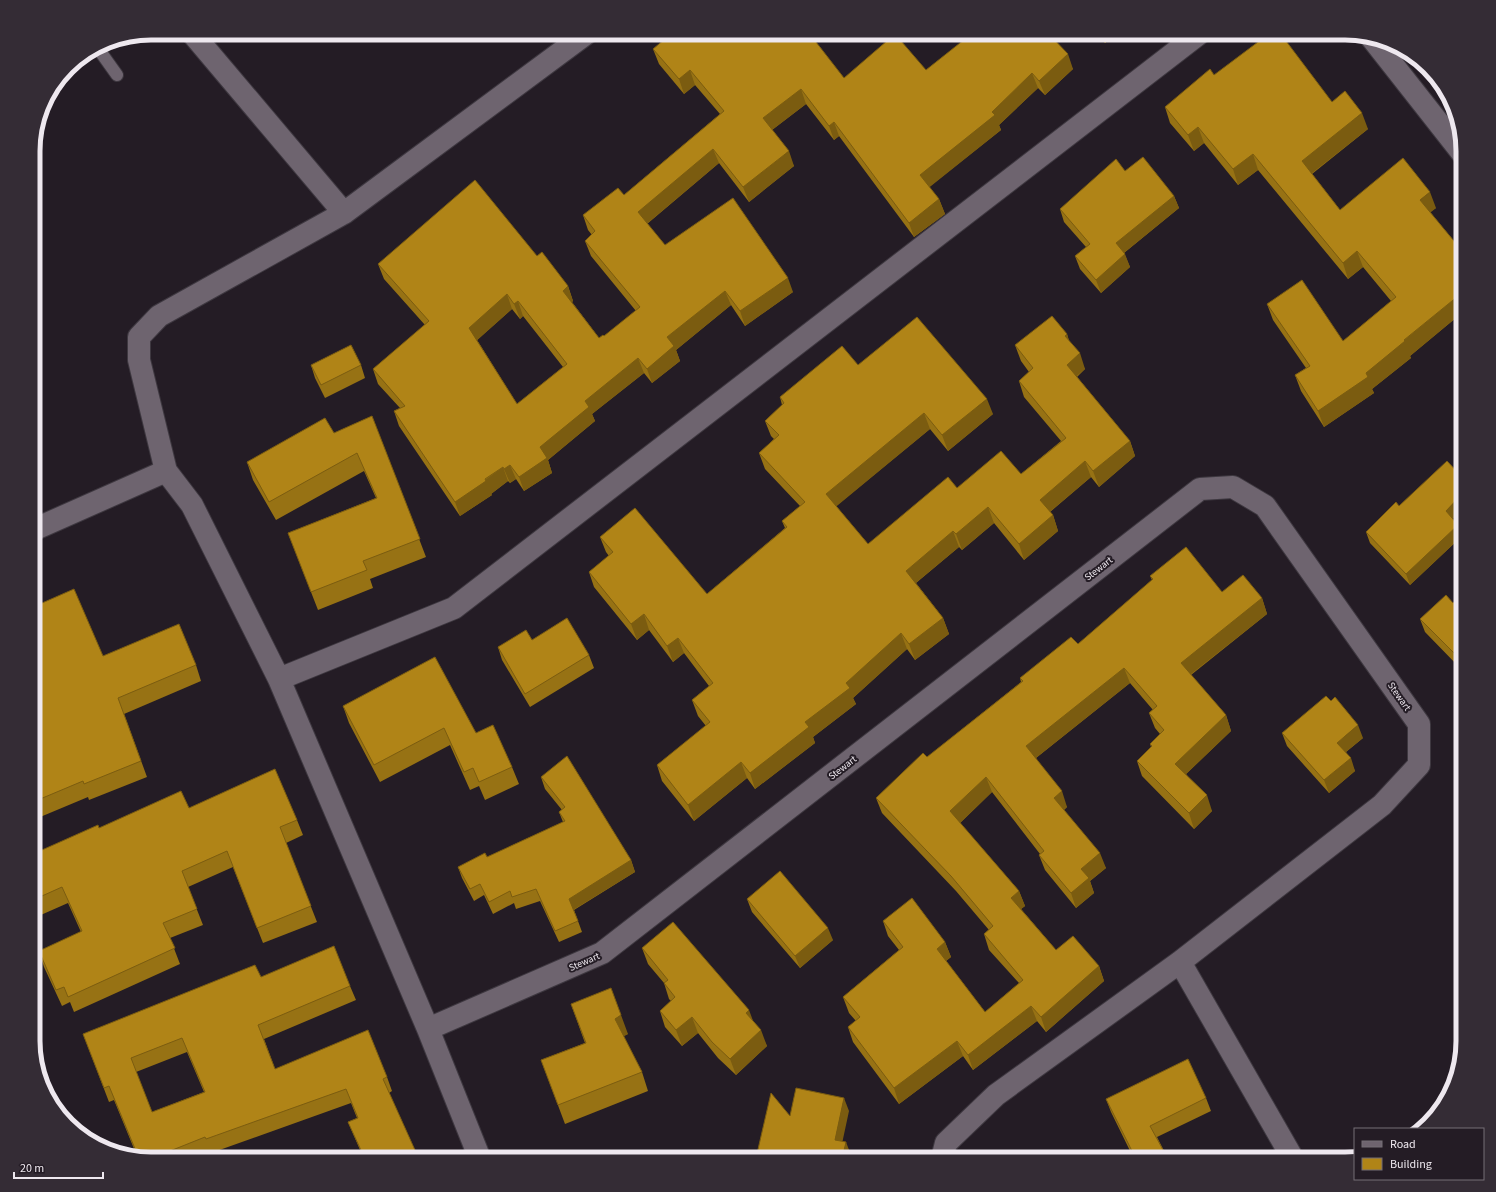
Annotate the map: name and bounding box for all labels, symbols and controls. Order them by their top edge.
street label: Stewart [1082,553,1116,584]
street label: Stewart [1384,679,1415,714]
street label: Stewart [826,752,860,783]
street label: Stewart [567,949,603,975]
legend [1354,1128,1484,1180]
text: Road [1390,1136,1416,1153]
scale bar [14,1154,103,1180]
text: Building [1390,1156,1432,1173]
text: 20 m [20,1160,44,1177]

